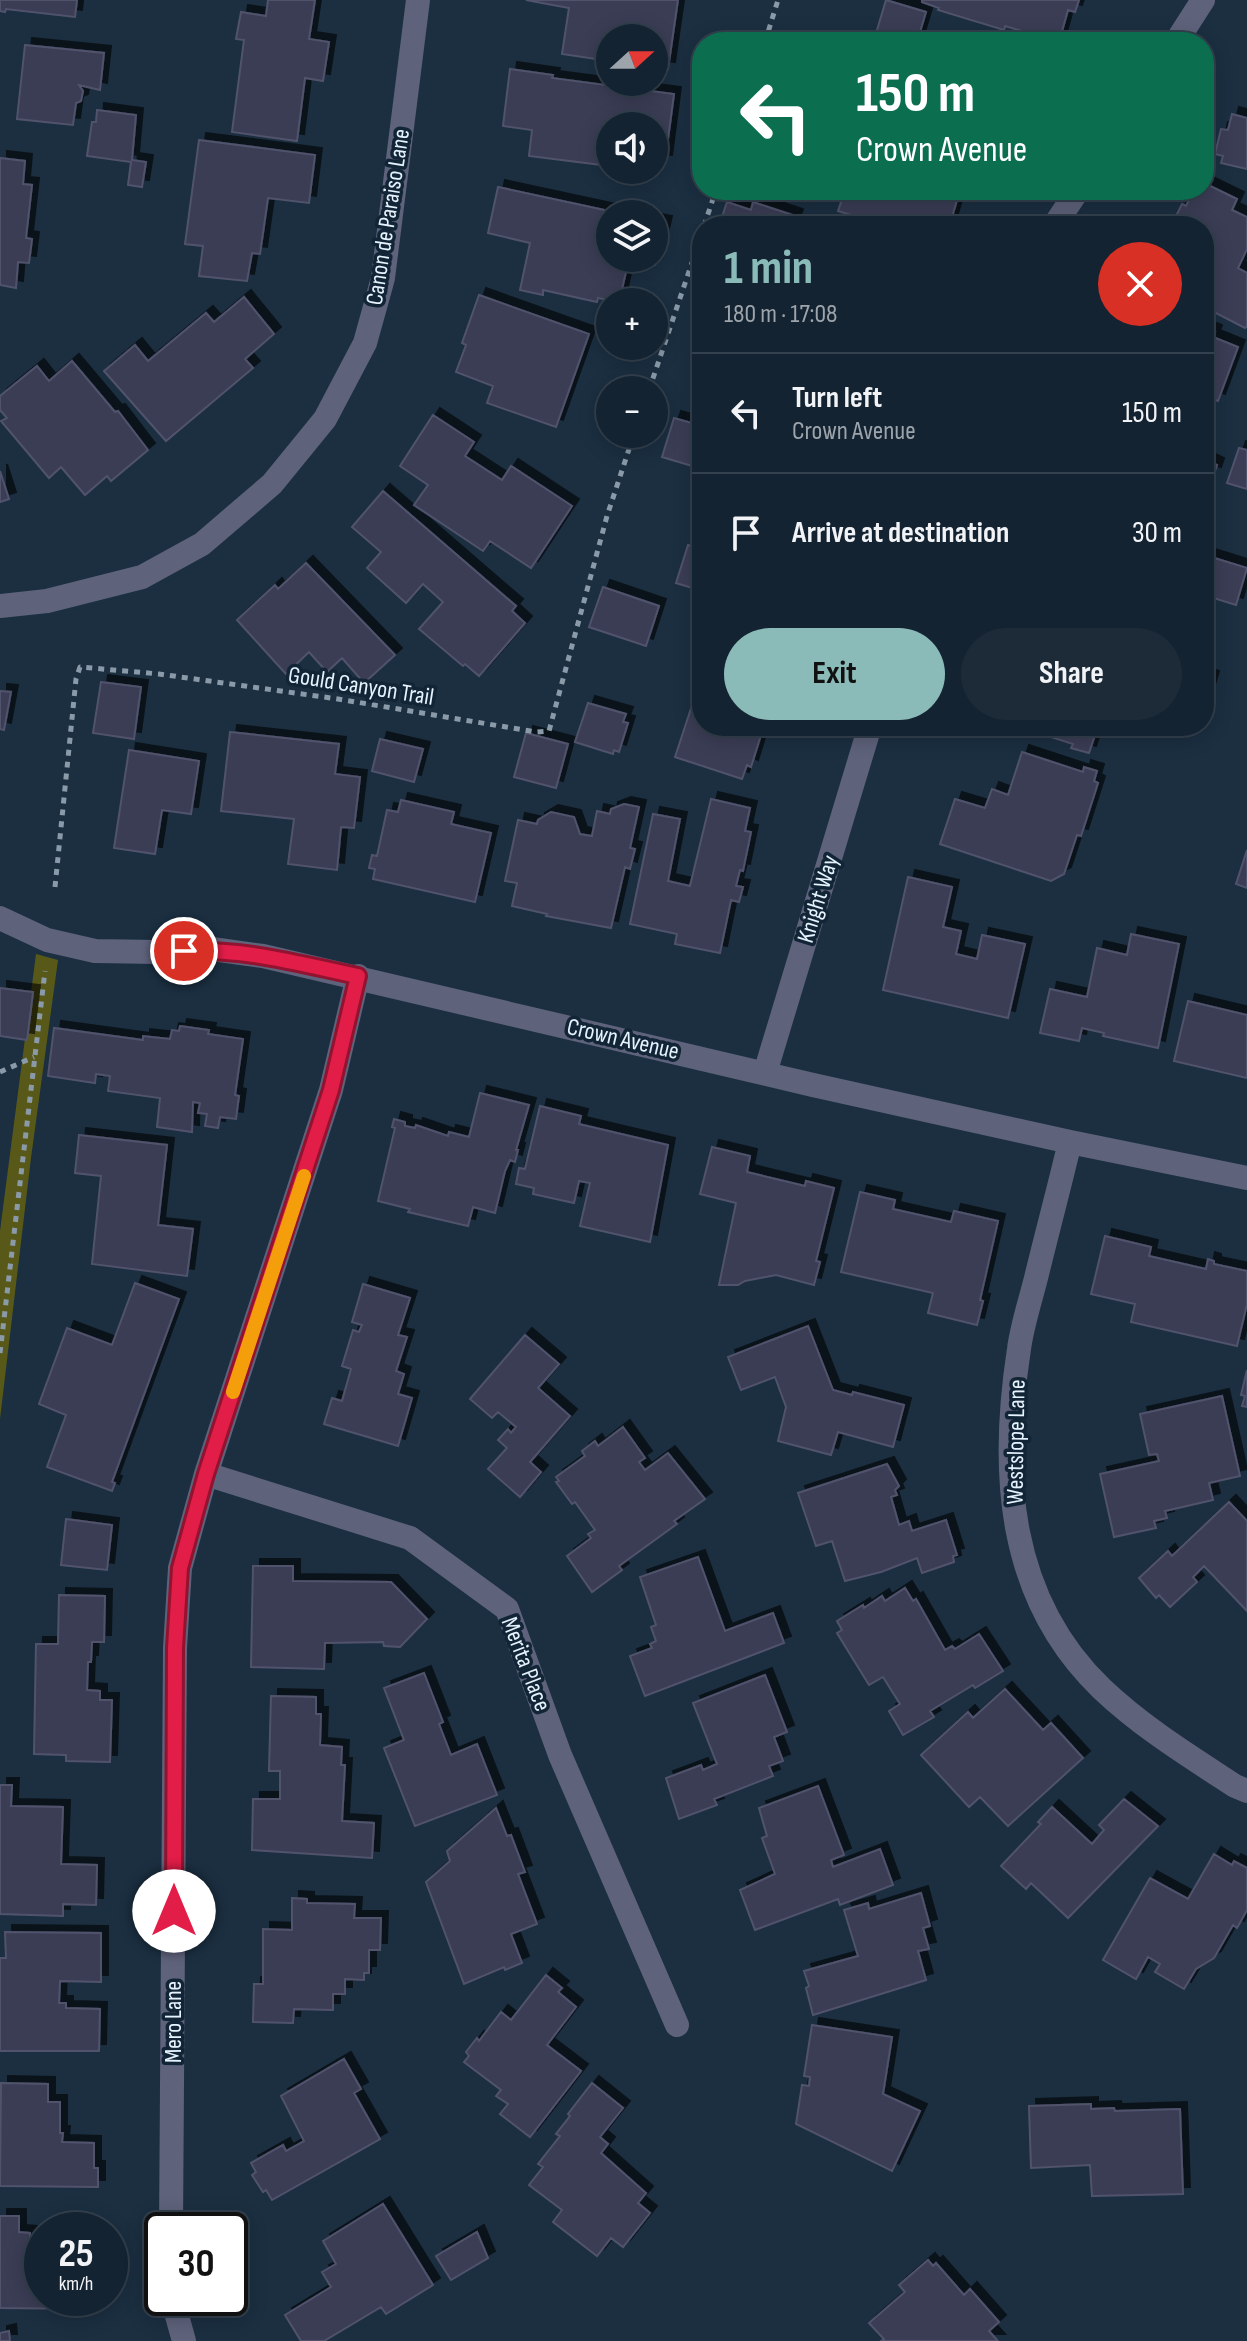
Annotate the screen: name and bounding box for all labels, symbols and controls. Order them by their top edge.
north arrow [596,24,668,96]
map controls [596,24,668,448]
text: 150 m [856,61,975,128]
icon: left [724,64,828,168]
button: sound [596,112,668,184]
street label: Canon de Paraiso Lane [360,127,416,307]
text: Crown Avenue [856,129,1027,172]
button: layers [596,200,668,272]
text: 1 min [724,240,813,297]
button: close [1098,242,1182,326]
button: + [596,288,668,360]
text: 180 m · 17:08 [724,299,838,330]
button: − [596,376,668,448]
text: Turn left [792,380,882,416]
icon: left [724,391,768,435]
text: 150 m [1122,395,1182,431]
text: Crown Avenue [792,416,916,447]
icon: arrive [724,511,768,555]
text: Arrive at destination [792,515,1009,551]
text: 30 m [1132,515,1182,551]
button: Exit [724,628,945,720]
button: Share [961,628,1182,720]
street label: Gould Canyon Trail [286,660,436,712]
street label: Knight Way [791,852,845,946]
pin [150,917,218,985]
icon: arrive [162,929,206,973]
street label: Crown Avenue [564,1012,682,1066]
street label: Westslope Lane [1000,1379,1032,1505]
street label: Merita Place [495,1613,557,1715]
position arrow [132,1869,216,1953]
street label: Mero Lane [159,1981,188,2063]
speed limit sign: 30 [144,2212,248,2316]
text: 25 [58,2230,94,2278]
text: km/h [59,2272,93,2296]

